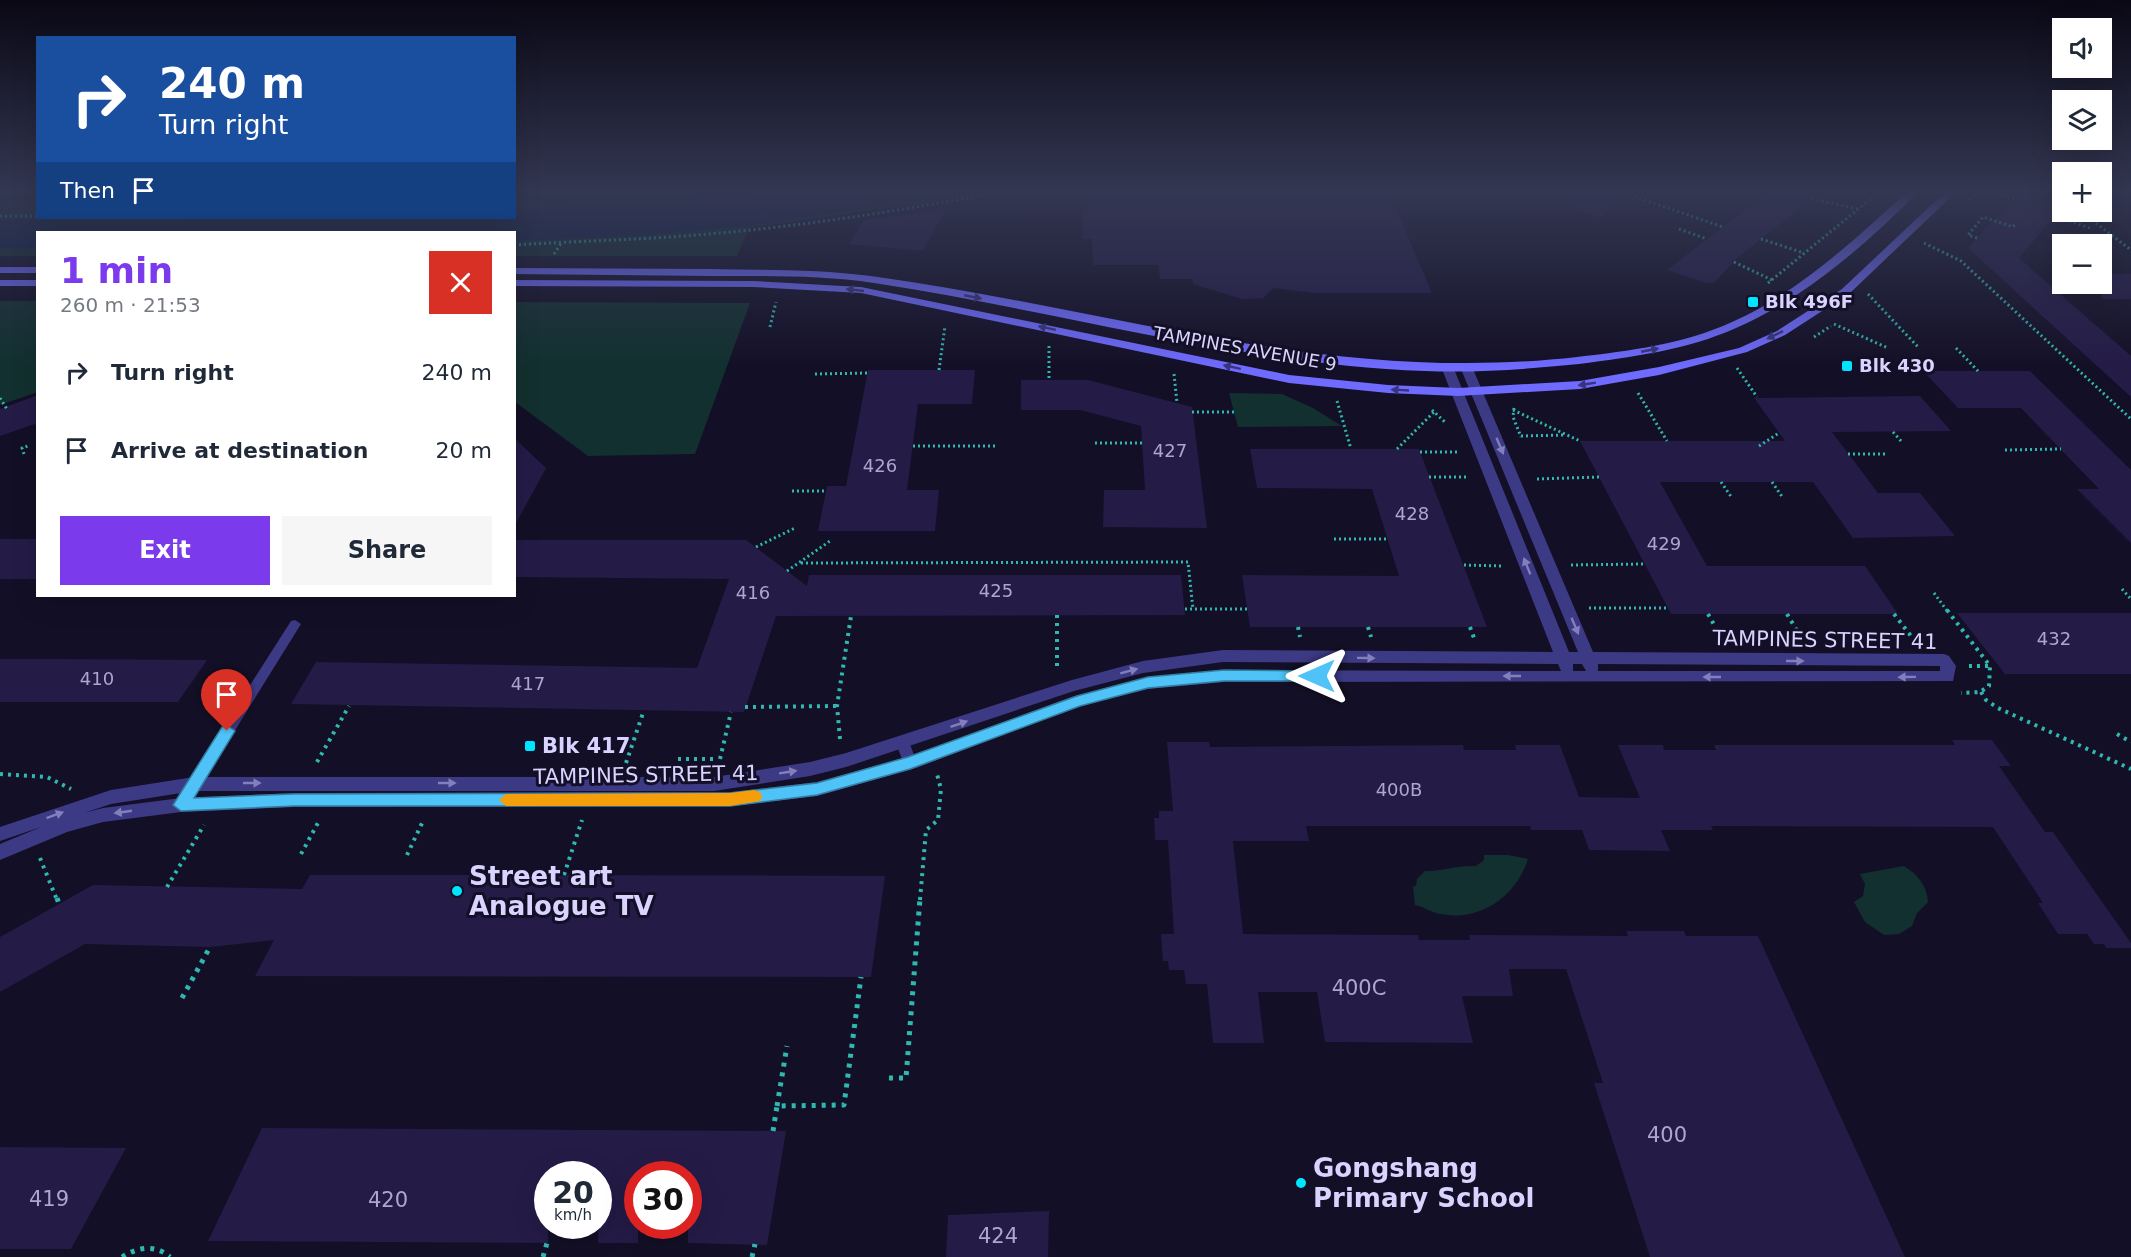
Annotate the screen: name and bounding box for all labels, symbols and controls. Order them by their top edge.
map controls [2052,18,2112,294]
button: sound [2052,18,2112,78]
text: 240 m [159,59,305,108]
icon: right [60,60,138,138]
button: layers [2052,90,2112,150]
text: Turn right [159,109,288,140]
button: + [2052,162,2112,222]
icon: arrive [127,174,160,207]
text: Then [60,178,115,203]
button: − [2052,234,2112,294]
text: 1 min [60,250,173,291]
button: close [429,251,492,314]
one-way arrow [845,285,864,295]
place label: Blk 496F [1765,291,1853,312]
text: 260 m · 21:53 [60,293,201,317]
one-way arrow [964,293,983,302]
marker: Blk 496F [1746,295,1760,309]
street label: TAMPINES AVENUE 9 [1151,322,1338,375]
one-way arrow [1038,323,1057,332]
one-way arrow [1766,331,1783,340]
one-way arrow [1641,345,1660,354]
place label: Blk 430 [1859,355,1935,376]
icon: right [60,356,93,389]
marker: Blk 430 [1840,359,1854,373]
text: Turn right [111,360,234,385]
text: 240 m [422,360,492,385]
one-way arrow [1222,362,1241,371]
one-way arrow [1577,379,1596,388]
one-way arrow [1390,385,1409,395]
icon: arrive [60,434,93,467]
one-way arrow [1495,437,1505,455]
text: Arrive at destination [111,438,368,463]
text: 20 m [436,438,492,463]
house number: 427 [1153,440,1187,461]
house number: 426 [863,455,897,476]
house number: 428 [1395,503,1429,524]
button: Exit [60,516,270,585]
button: Share [282,516,492,585]
house number: 429 [1647,533,1681,554]
one-way arrow [1522,557,1531,575]
house number: 425 [979,580,1013,601]
house number: 416 [736,582,770,603]
one-way arrow [1570,617,1580,635]
street label: TAMPINES STREET 41 [1711,626,1938,654]
house number: 432 [2037,628,2071,649]
position arrow [1285,644,1349,708]
one-way arrow [1356,653,1375,663]
one-way arrow [1785,656,1804,666]
one-way arrow [1120,665,1138,675]
house number: 410 [80,668,114,689]
pin [201,669,252,731]
one-way arrow [1503,671,1522,681]
one-way arrow [1702,672,1721,682]
one-way arrow [1897,672,1916,681]
house number: 417 [511,673,545,694]
icon: arrive [210,678,243,711]
one-way arrow [950,719,968,729]
place label: Blk 417 [542,734,630,758]
marker: Blk 417 [523,739,537,753]
street label: TAMPINES STREET 41 [532,761,759,789]
one-way arrow [779,768,798,777]
one-way arrow [243,778,262,788]
one-way arrow [438,778,457,788]
house number: 400B [1376,779,1422,800]
one-way arrow [113,807,132,816]
one-way arrow [46,809,64,819]
place label: Street art Analogue TV [469,861,654,921]
marker: Street art Analogue TV [450,884,464,898]
house number: 400C [1332,976,1386,1000]
house number: 400 [1647,1123,1687,1147]
place label: Gongshang Primary School [1313,1153,1535,1213]
speed limit sign: 30 [624,1161,702,1239]
text: 20 [552,1175,594,1210]
marker: Gongshang Primary School [1294,1176,1308,1190]
house number: 419 [29,1187,69,1211]
house number: 420 [368,1188,408,1212]
text: km/h [554,1206,592,1224]
house number: 424 [978,1224,1018,1248]

